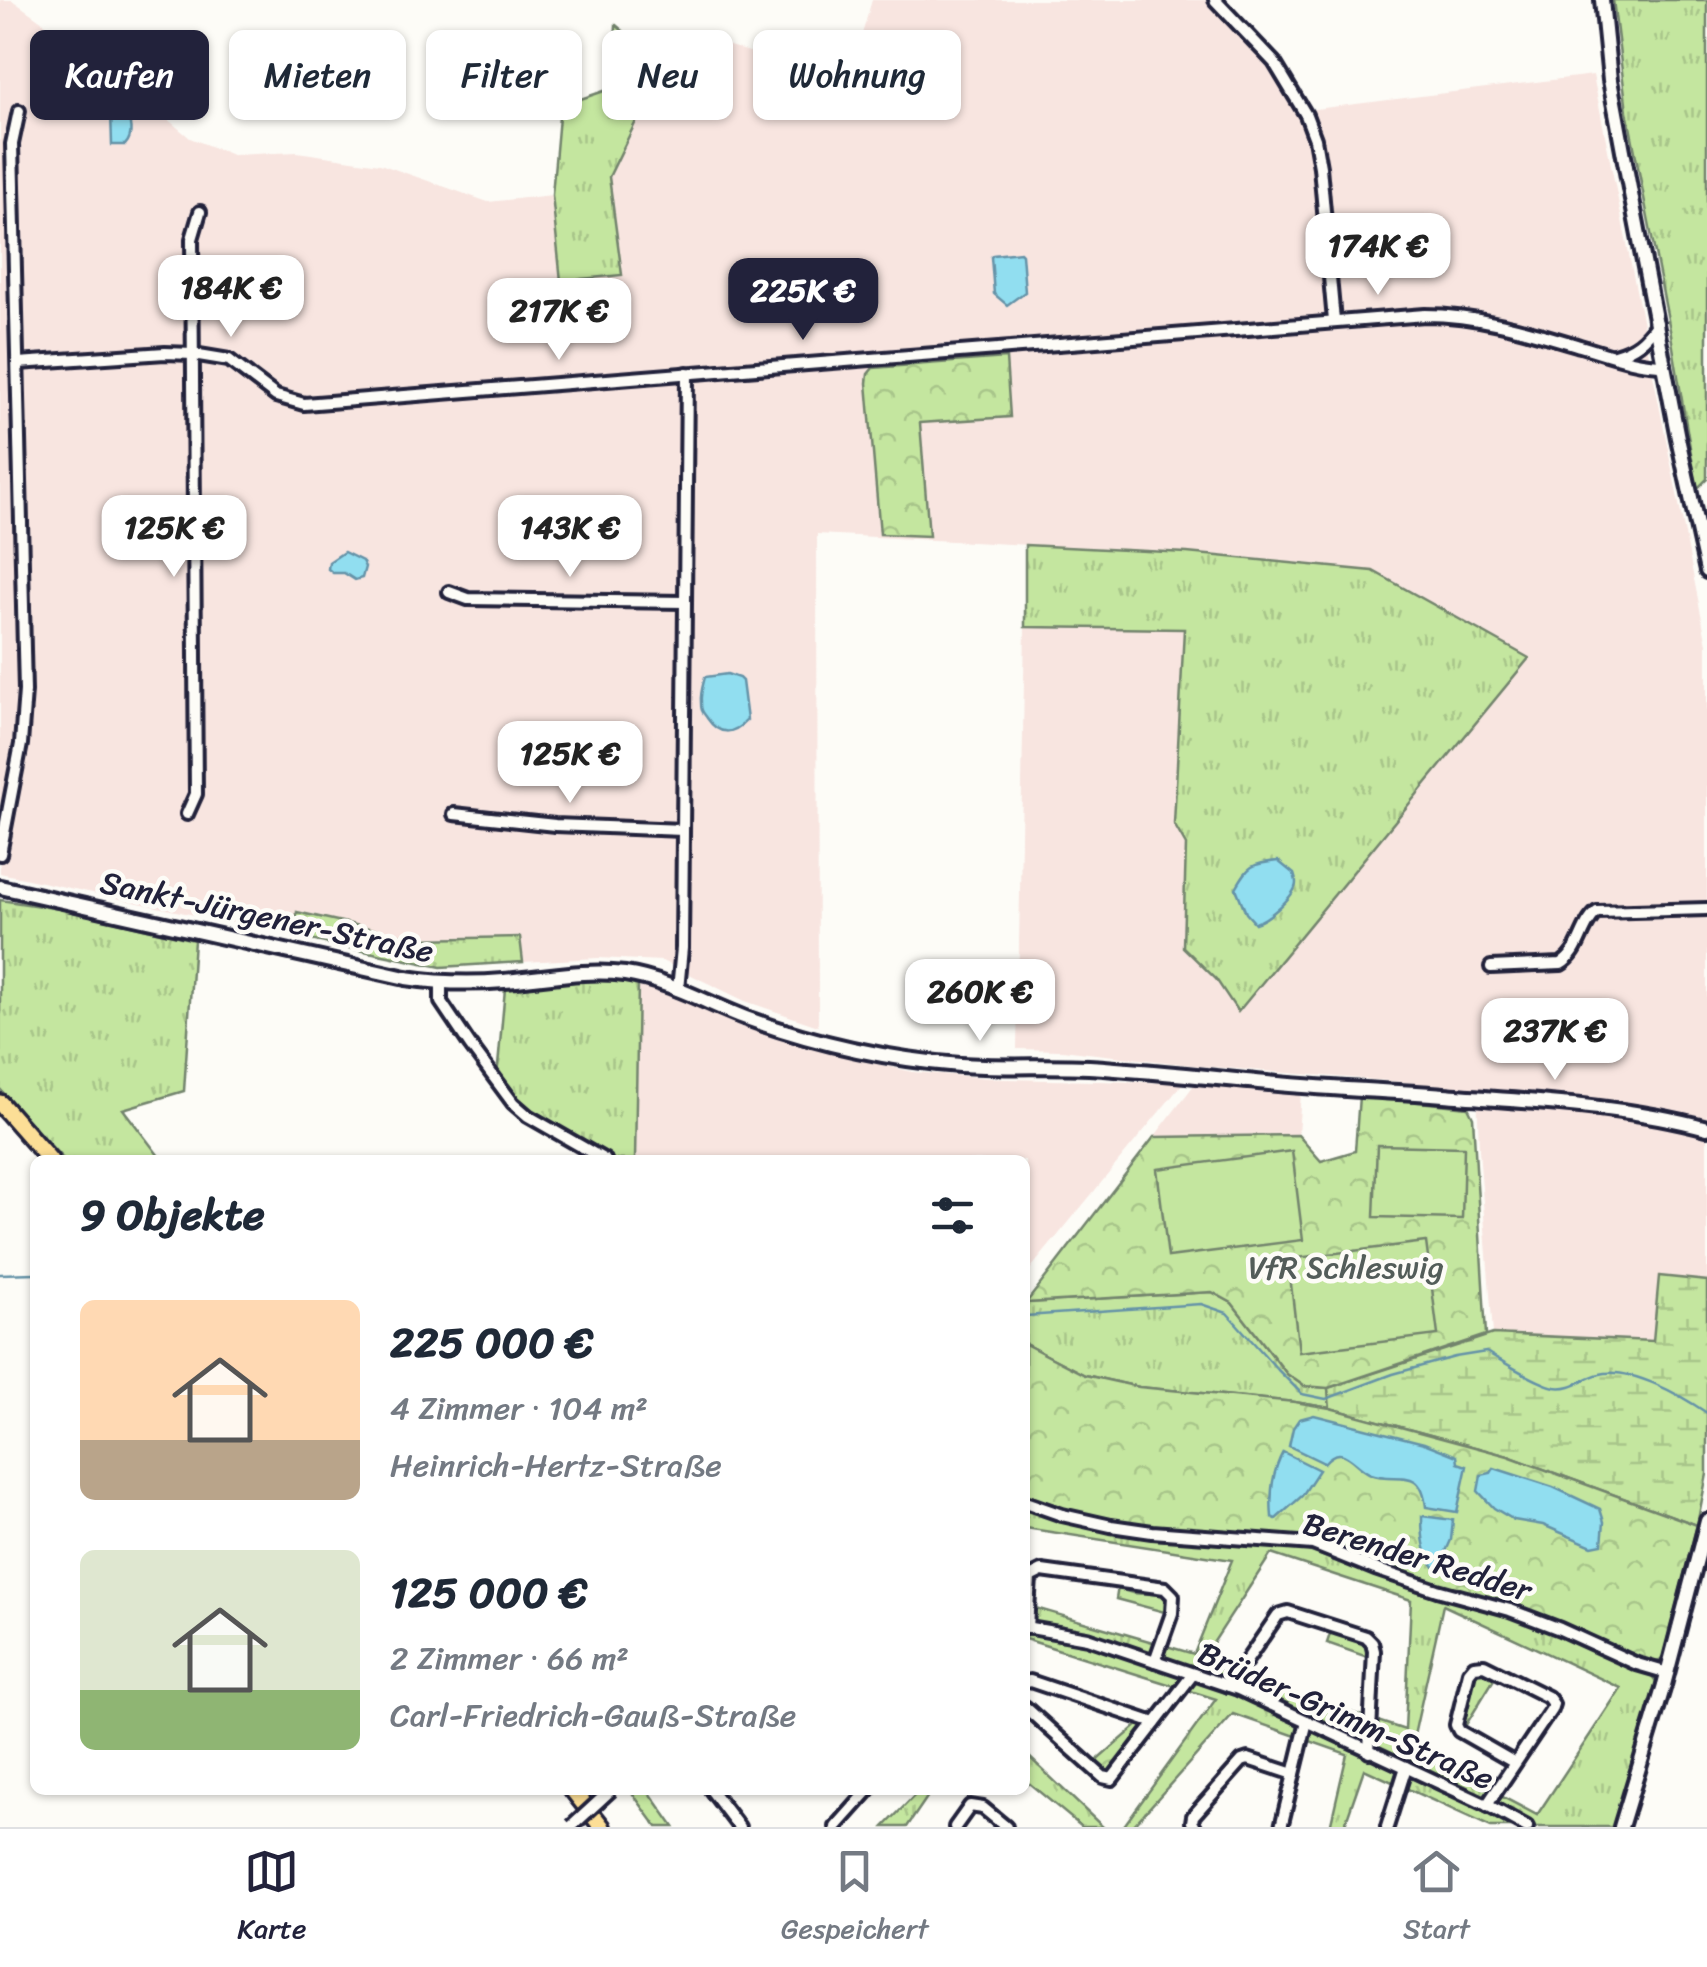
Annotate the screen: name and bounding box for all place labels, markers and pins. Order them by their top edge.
pin: 174K € [1297,213,1459,298]
pin: 184K € [150,255,312,340]
pin: 225K € [722,258,884,343]
pin: 217K € [478,278,640,363]
pin: 125K € [93,495,255,580]
pin: 143K € [489,495,651,580]
pin: 125K € [489,721,651,806]
pin: 260K € [899,959,1061,1044]
pin: 237K € [1474,998,1636,1083]

